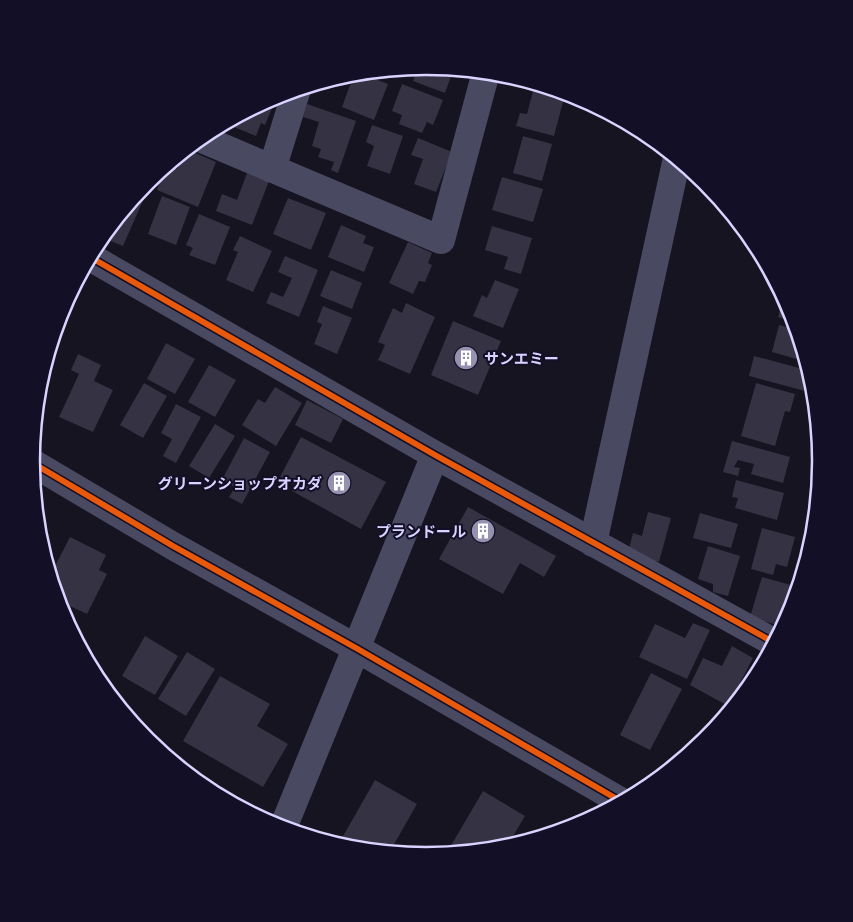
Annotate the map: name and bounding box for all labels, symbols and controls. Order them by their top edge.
building icon: サンエミー [453,345,479,371]
place label: サンエミー [484,350,559,367]
building icon: グリーンショップオカダ [326,470,352,496]
place label: グリーンショップオカダ [158,475,322,492]
building icon: プランドール [470,518,496,544]
place label: プランドール [376,523,466,540]

